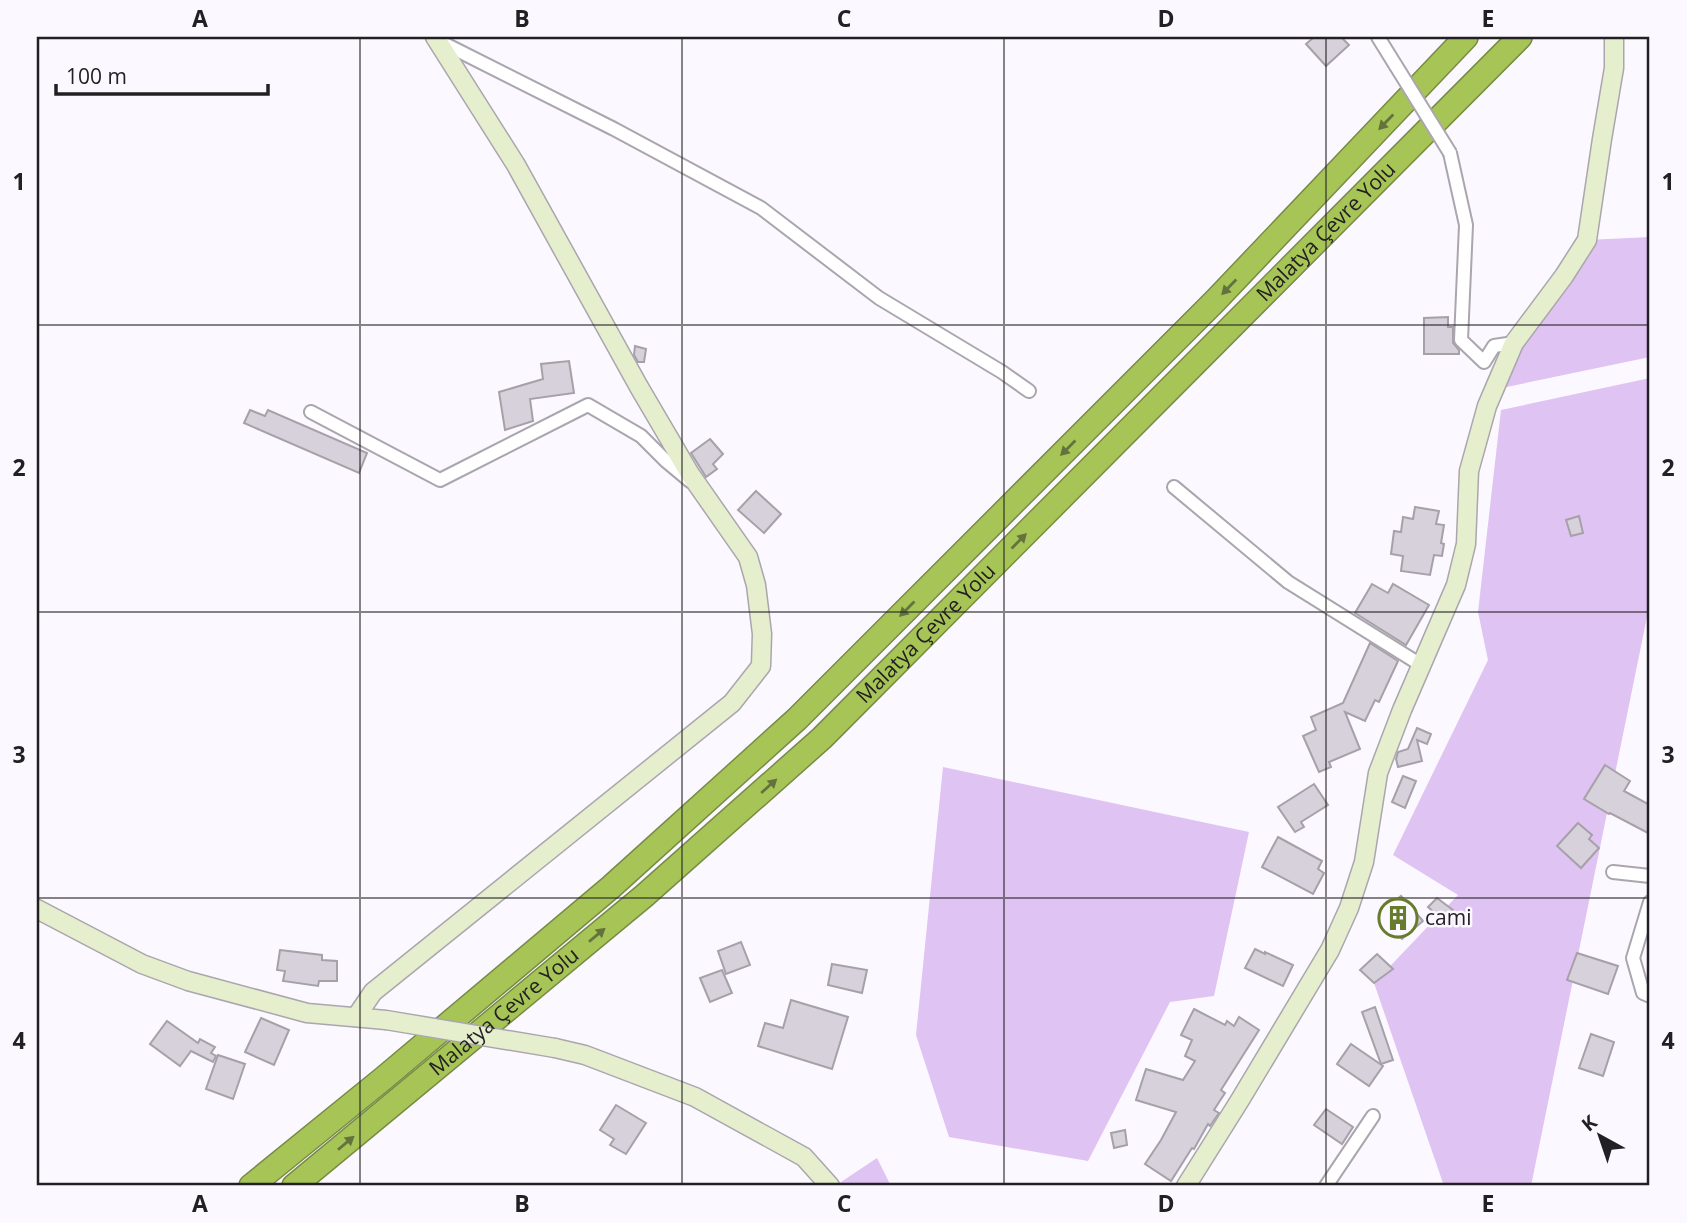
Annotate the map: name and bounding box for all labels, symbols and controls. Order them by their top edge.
text: A [192,2,208,34]
text: B [514,2,530,34]
text: C [837,2,851,34]
text: D [1157,2,1175,34]
text: E [1482,2,1494,34]
scale bar [56,52,268,96]
text: 100 m [66,62,127,90]
one-way arrow [1378,113,1394,130]
street label: Malatya Çevre Yolu [1250,155,1401,307]
text: 1 [12,165,26,197]
text: 1 [1661,165,1675,197]
one-way arrow [1220,278,1237,295]
one-way arrow [1060,439,1077,456]
text: 2 [12,451,26,483]
text: 2 [1661,451,1675,483]
one-way arrow [1010,533,1026,550]
street label: Malatya Çevre Yolu [850,557,1001,709]
one-way arrow [899,600,916,617]
text: 3 [12,738,26,770]
text: 3 [1661,738,1675,770]
one-way arrow [760,779,777,794]
building icon: cami [1377,897,1419,939]
place label: cami [1425,903,1471,931]
one-way arrow [589,928,606,943]
street label: Malatya Çevre Yolu [423,941,584,1081]
text: 4 [12,1024,26,1056]
text: 4 [1661,1024,1675,1056]
north arrow [1564,1100,1634,1170]
text: K [1576,1109,1603,1137]
one-way arrow [338,1136,355,1151]
text: A [192,1187,208,1219]
text: B [514,1187,530,1219]
text: C [837,1187,851,1219]
text: D [1157,1187,1175,1219]
text: E [1482,1187,1494,1219]

